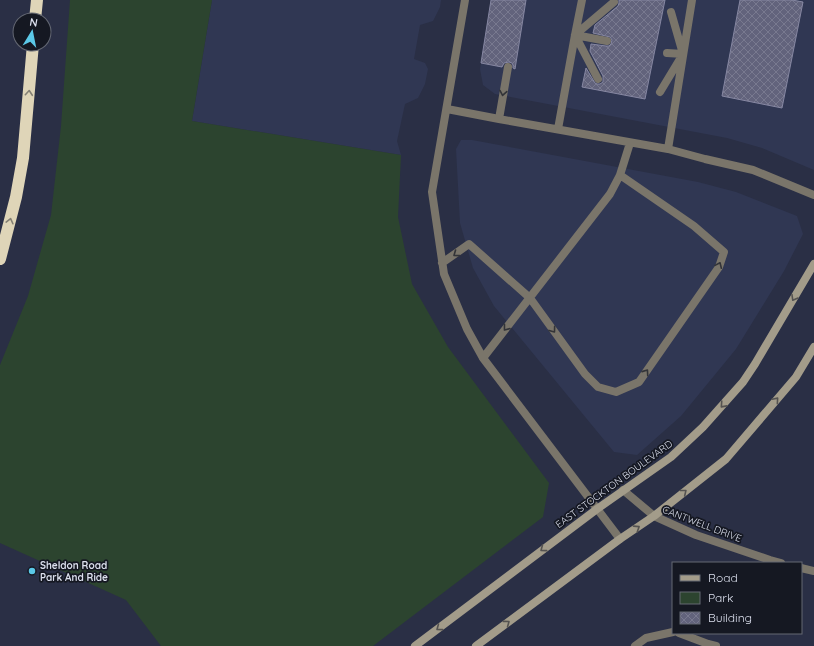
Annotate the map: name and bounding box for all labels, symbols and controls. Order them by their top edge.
north arrow [12,12,52,52]
text: N [29,15,39,30]
one-way arrow [24,90,33,96]
one-way arrow [500,90,508,97]
one-way arrow [6,218,14,224]
one-way arrow [453,249,460,256]
one-way arrow [714,261,722,269]
one-way arrow [792,294,799,301]
one-way arrow [504,324,511,331]
one-way arrow [548,325,555,332]
one-way arrow [641,369,649,376]
one-way arrow [771,398,778,405]
one-way arrow [720,401,727,408]
street label: EAST STOCKTON BOULEVARD [553,437,675,531]
one-way arrow [680,490,687,497]
street label: CANTWELL DRIVE [661,503,744,545]
one-way arrow [633,525,640,532]
one-way arrow [540,545,547,552]
place label: Sheldon Road Park And Ride [40,559,108,584]
legend [672,562,802,634]
marker: Sheldon Road Park And Ride [27,566,37,576]
text: Road [708,570,738,585]
text: Park [708,590,733,605]
text: Building [708,610,752,625]
one-way arrow [503,620,510,628]
one-way arrow [437,623,444,630]

